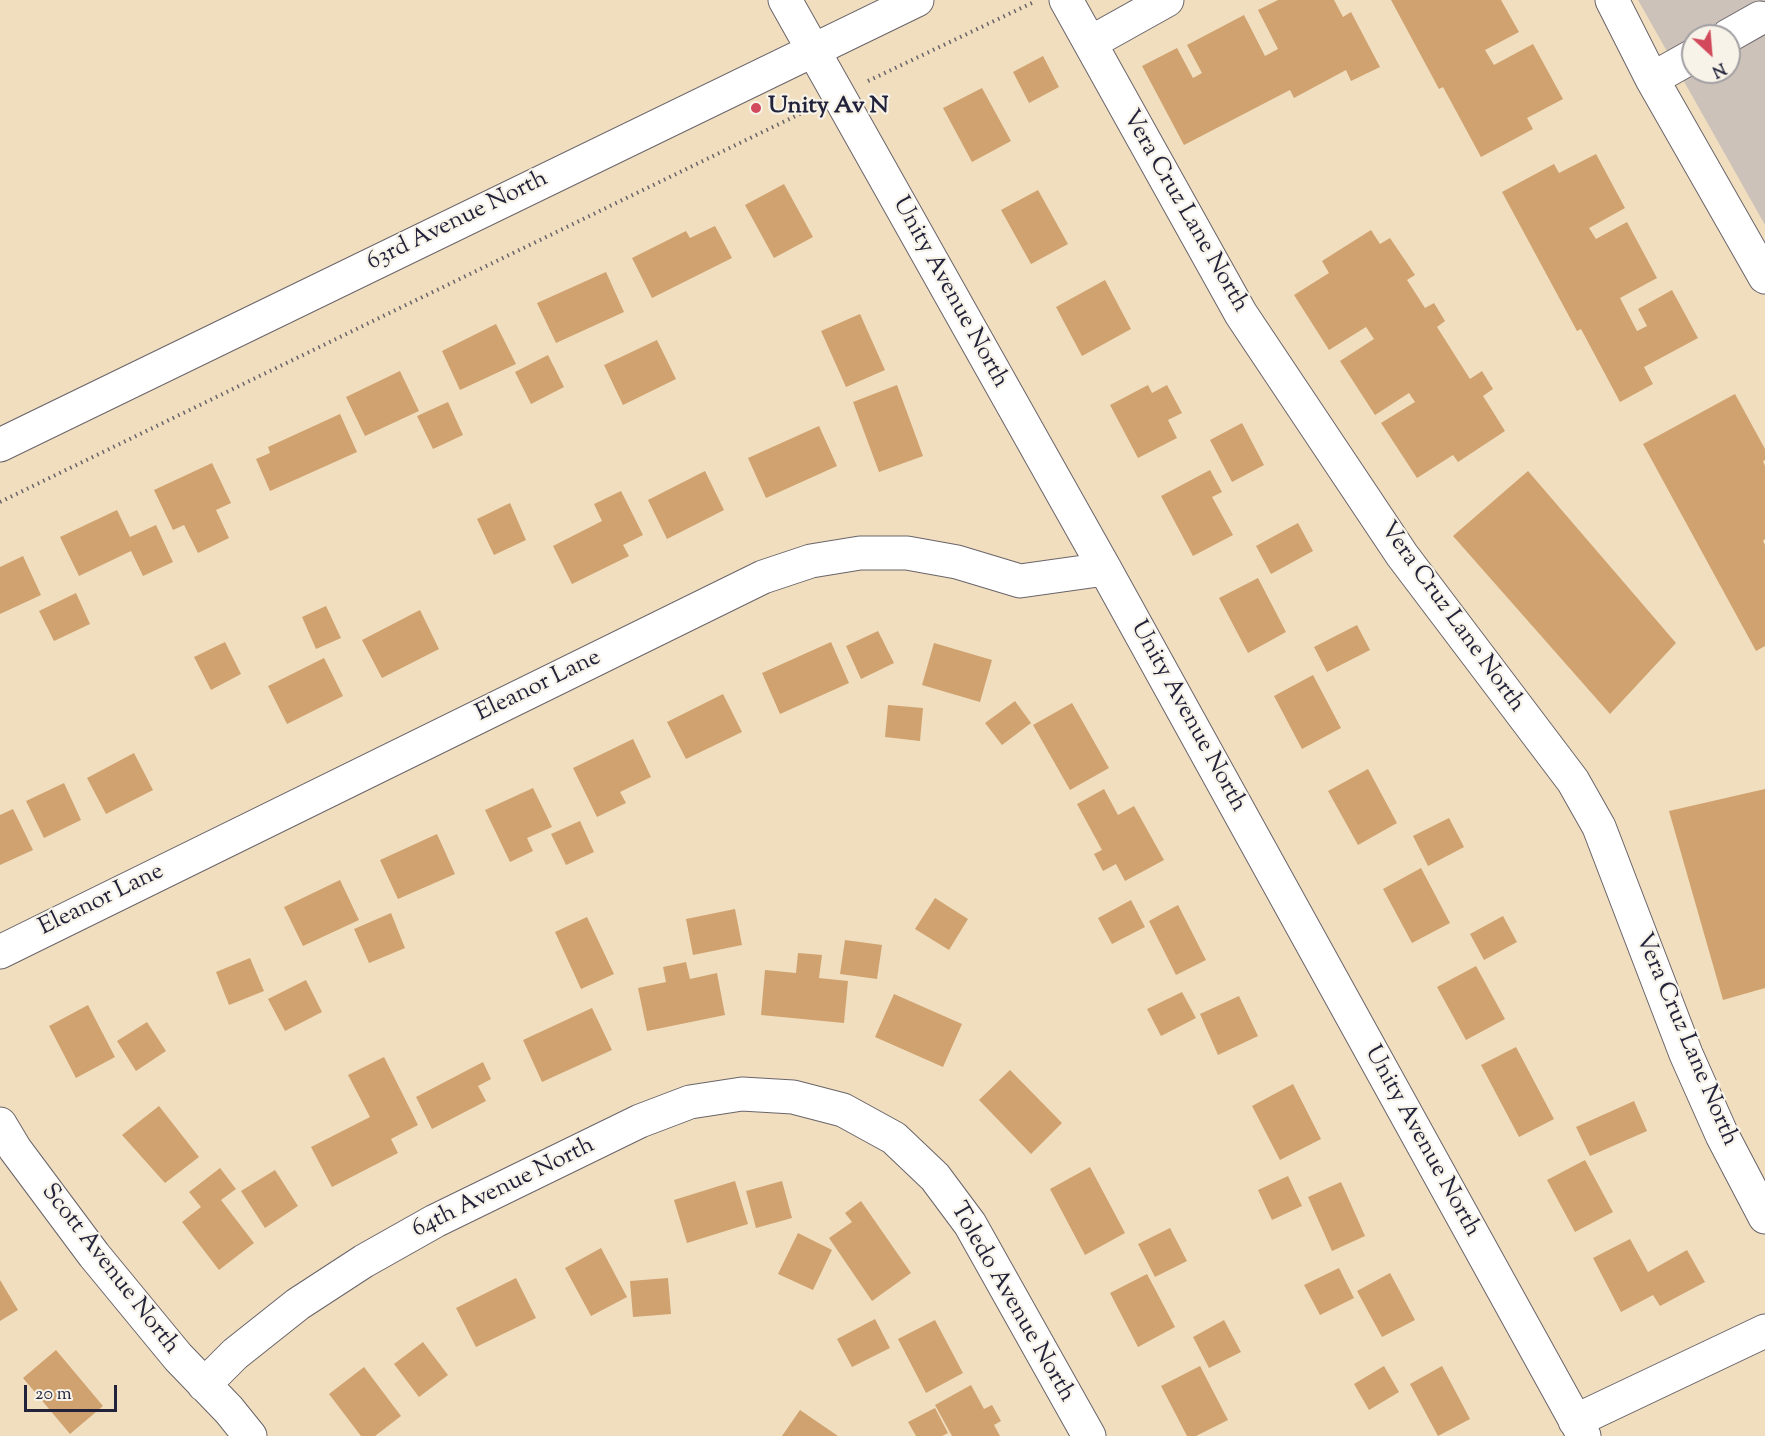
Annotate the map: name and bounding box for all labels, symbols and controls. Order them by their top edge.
north arrow [1681,24,1741,84]
text: N [1707,56,1729,82]
place label: Unity Av N [768,94,889,122]
marker: Unity Av N [749,101,763,115]
street label: Vera Cruz Lane North [1114,106,1254,318]
street label: 63rd Avenue North [363,166,553,278]
street label: Unity Avenue North [884,192,1014,394]
street label: Vera Cruz Lane North [1372,517,1530,719]
street label: Unity Avenue North [1122,616,1252,818]
street label: Eleanor Lane [472,644,606,730]
street label: Eleanor Lane [35,858,169,944]
street label: Vera Cruz Lane North [1627,929,1743,1151]
street label: Unity Avenue North [1356,1041,1486,1243]
street label: 64th Avenue North [408,1132,600,1246]
street label: Scott Avenue North [34,1179,184,1361]
street label: Toledo Avenue North [942,1198,1080,1408]
scale bar [27,1373,120,1411]
text: 20 m [35,1382,72,1408]

